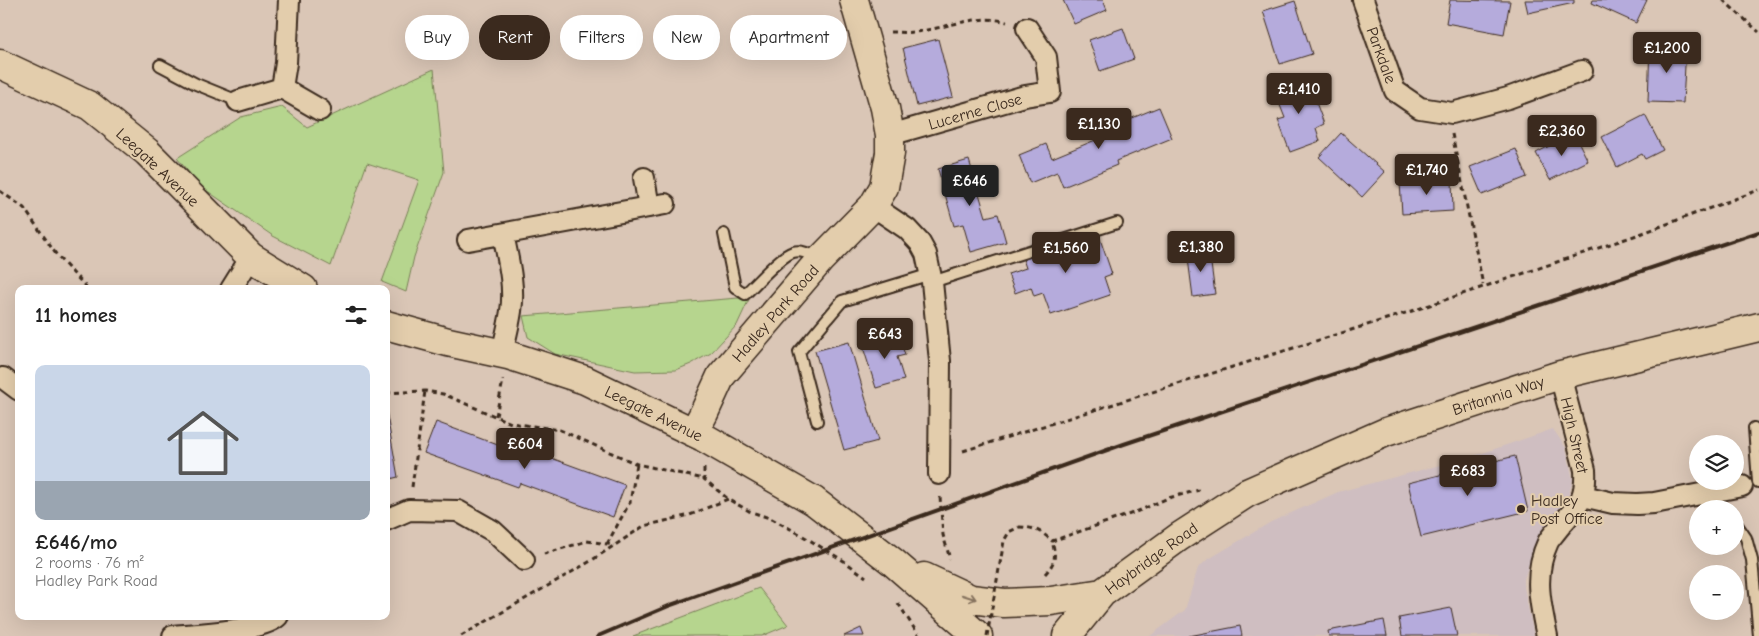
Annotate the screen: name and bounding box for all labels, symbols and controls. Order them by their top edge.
chip: Buy [405,15,469,60]
chip: Rent [479,15,550,60]
chip: Filters [560,15,643,60]
chip: New [653,15,720,60]
chip: Apartment [730,15,847,60]
street label: Parkdale [1363,25,1400,86]
pin: £1,200 [1626,32,1708,74]
text: £1,200 [1644,39,1690,57]
pin: £1,410 [1258,72,1340,115]
text: £1,410 [1278,80,1320,98]
street label: Lucerne Close [926,90,1024,134]
pin: £1,130 [1058,108,1140,150]
pin: £2,360 [1521,114,1603,157]
text: £1,130 [1077,115,1121,133]
text: £2,360 [1539,122,1585,140]
street label: Leegate Avenue [112,125,202,211]
pin: £1,740 [1386,154,1468,196]
text: £1,740 [1406,161,1448,179]
pin: £646 [940,164,1000,207]
text: £646 [953,172,987,190]
pin: £1,380 [1160,230,1242,273]
pin: £1,560 [1025,232,1107,274]
text: £1,380 [1178,238,1224,256]
text: £1,560 [1043,239,1089,257]
street label: Hadley Park Road [729,261,823,366]
icon: filters [342,301,370,329]
text: 11 homes [35,303,117,327]
pin: £643 [855,318,915,360]
text: £643 [868,325,902,343]
street label: Britannia Way [1450,372,1547,419]
street label: Leegate Avenue [602,382,705,445]
street label: High Street [1557,395,1592,475]
icon: home [158,398,248,488]
pin: £604 [495,428,555,470]
text: £604 [507,435,543,453]
map controls [1689,435,1744,620]
button: layers [1689,435,1744,490]
pin: £683 [1438,454,1498,497]
text: £683 [1451,462,1485,480]
place label: Hadley Post Office [1531,492,1603,528]
button: + [1689,500,1744,555]
marker: Hadley Post Office [1515,503,1527,515]
street label: Haybridge Road [1102,519,1202,599]
text: £646/mo [35,530,117,554]
text: 2 rooms · 76 m² [35,554,144,572]
button: − [1689,565,1744,620]
text: Hadley Park Road [35,572,158,590]
one-way arrow [961,593,976,602]

